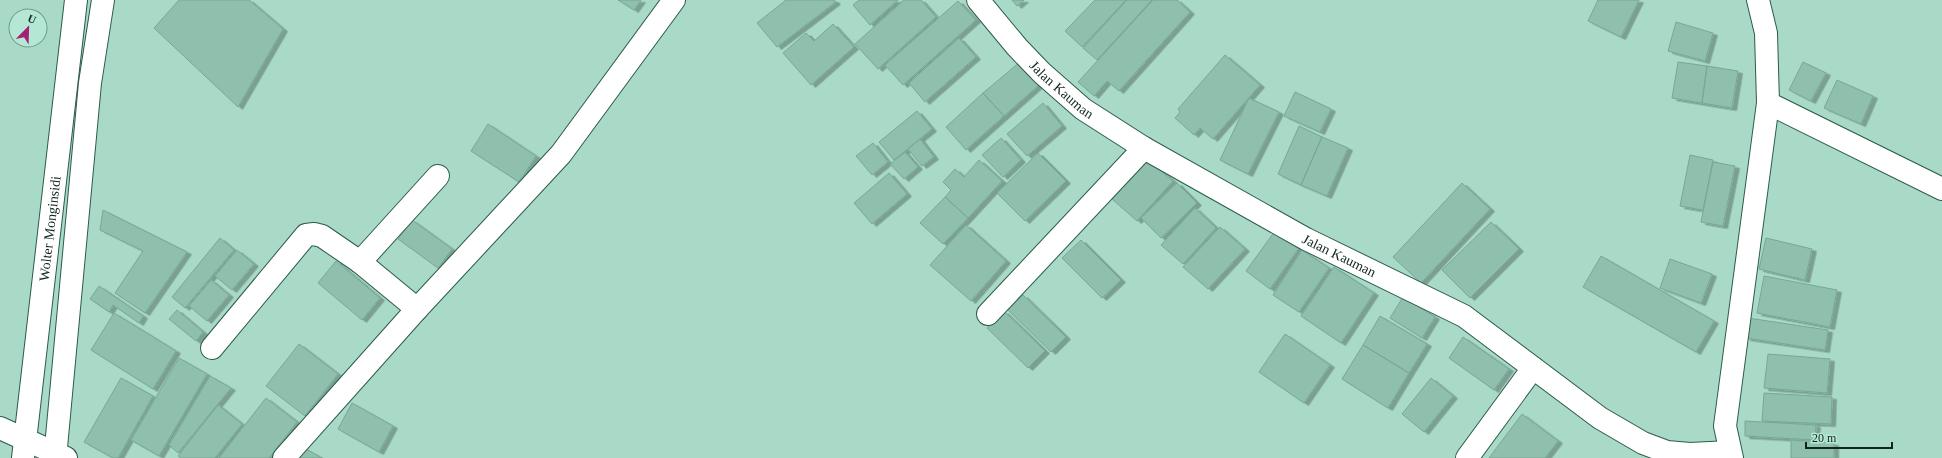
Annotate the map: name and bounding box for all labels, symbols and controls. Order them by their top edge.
north arrow [8,8,48,48]
text: U [26,12,38,26]
street label: Jalan Kauman [1027,58,1096,122]
street label: Wolter Monginsidi [37,175,64,282]
street label: Jalan Kauman [1300,232,1378,280]
scale bar [1806,424,1892,450]
text: 20 m [1812,431,1837,445]

